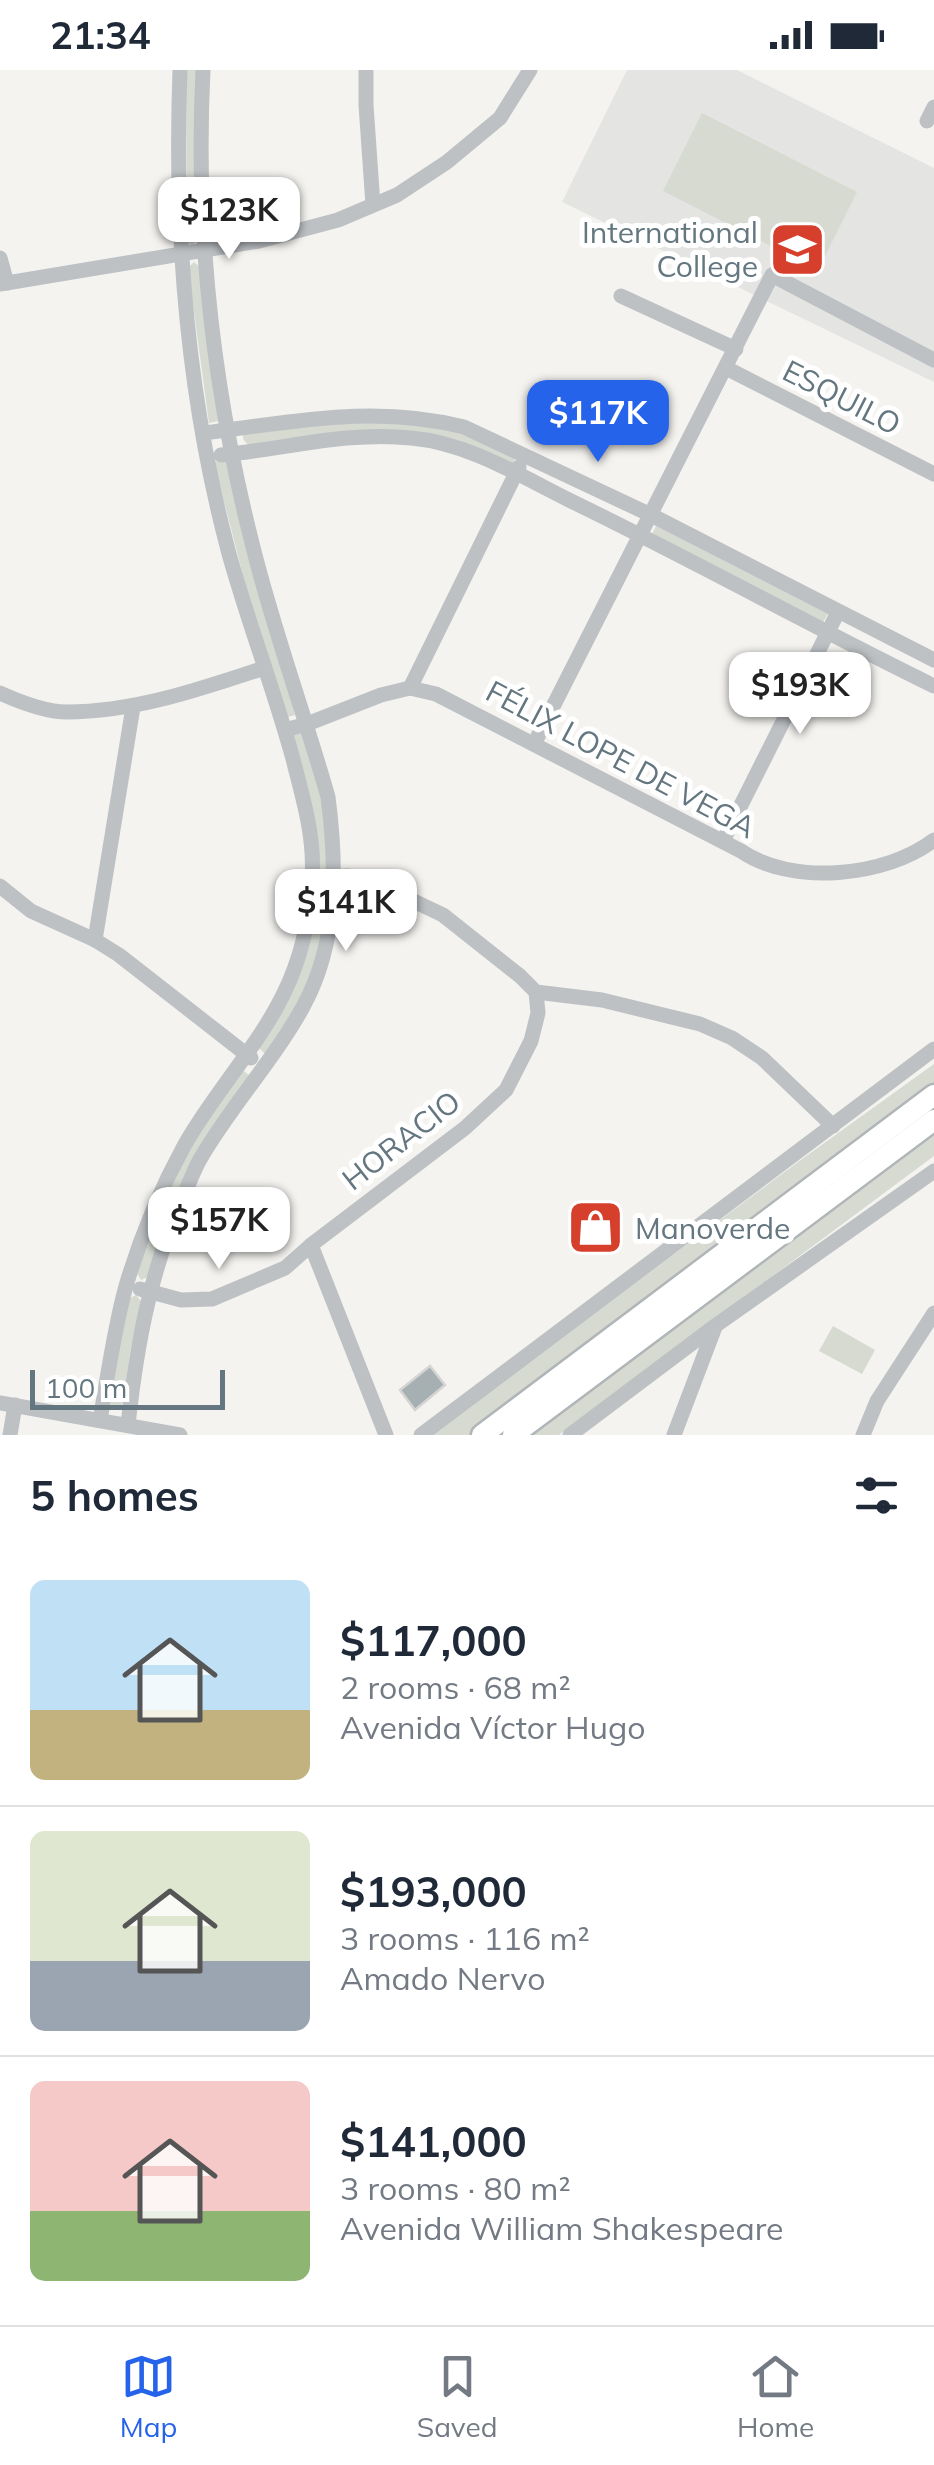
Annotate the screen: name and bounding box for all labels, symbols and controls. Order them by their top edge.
text: 21:34 [50,11,151,59]
pin: $123K [159,177,299,262]
text: $123K [180,189,278,229]
place label: International College [582,213,758,285]
school or university icon: International College [767,219,827,279]
street label: ESQUILO [777,351,907,443]
pin: $117K [528,380,668,465]
text: $117K [549,392,647,432]
pin: $193K [730,652,870,737]
text: $193K [751,664,849,704]
street label: FÉLIX LOPE DE VEGA [480,672,762,846]
pin: $141K [276,869,416,954]
text: $141K [297,881,395,921]
street label: HORACIO [334,1082,468,1198]
pin: $157K [149,1187,289,1272]
shop icon: Manoverde [566,1198,626,1258]
text: $157K [170,1199,268,1239]
place label: Manoverde [635,1209,790,1247]
scale bar [30,1365,225,1410]
text: 100 m [45,1370,127,1405]
icon: filters [849,1468,904,1523]
text: 5 homes [30,1469,199,1522]
text: $117,000 [340,1614,527,1667]
icon: home [110,1620,230,1740]
text: 2 rooms · 68 m² [340,1667,571,1707]
text: Avenida Víctor Hugo [340,1707,646,1747]
text: $193,000 [340,1865,527,1918]
icon: home [110,1871,230,1991]
text: 3 rooms · 116 m² [340,1918,590,1958]
text: Amado Nervo [340,1958,546,1998]
text: $141,000 [340,2115,527,2168]
icon: home [110,2121,230,2241]
text: 3 rooms · 80 m² [340,2168,571,2208]
text: Avenida William Shakespeare [340,2208,784,2248]
tab: Map [120,2349,177,2444]
tab: Saved [417,2349,498,2444]
tab: Home [737,2349,814,2444]

